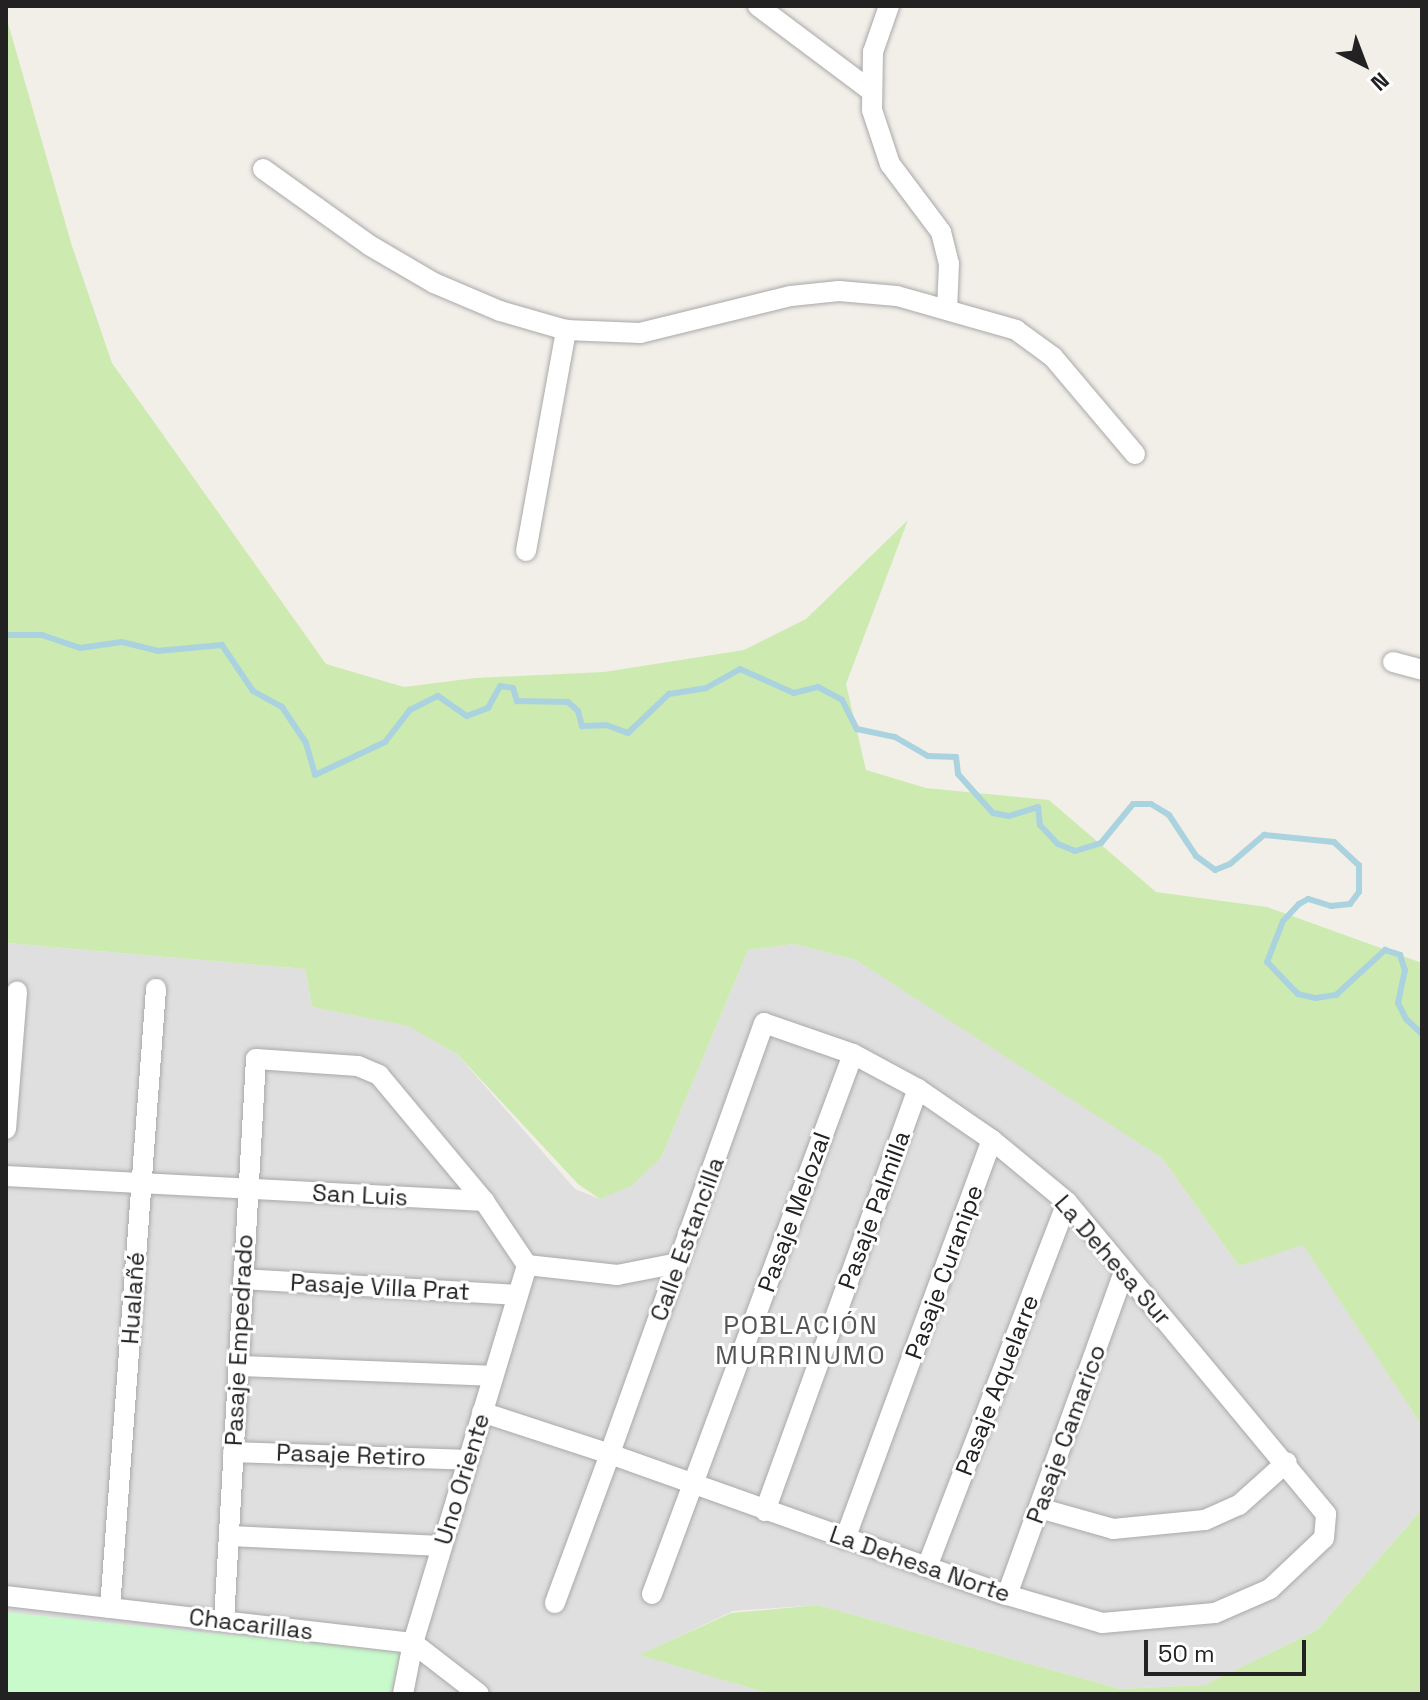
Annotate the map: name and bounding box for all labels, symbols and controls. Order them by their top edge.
north arrow [1324,24,1404,104]
text: N [1365,66,1395,97]
street label: Pasaje Palmilla [832,1127,916,1293]
street label: Pasaje Melozal [752,1128,836,1296]
street label: Calle Estancilla [644,1153,730,1325]
street label: San Luis [312,1178,408,1212]
street label: Pasaje Curanipe [899,1181,989,1363]
street label: La Dehesa Sur [1049,1189,1177,1331]
street label: Pasaje Empedrado [219,1233,259,1447]
street label: Hualañé [115,1251,151,1345]
street label: Pasaje Villa Prat [289,1268,471,1306]
street label: Pasaje Aquelarre [949,1290,1045,1480]
district label: POBLACIÓN MURRINUMO [715,1310,887,1372]
street label: Pasaje Camarico [1020,1341,1112,1527]
street label: Uno Oriente [428,1410,496,1548]
street label: Pasaje Retiro [276,1438,426,1472]
street label: La Dehesa Norte [826,1520,1014,1608]
street label: Chacarillas [187,1602,315,1646]
scale bar [1148,1624,1310,1674]
text: 50 m [1158,1638,1215,1669]

